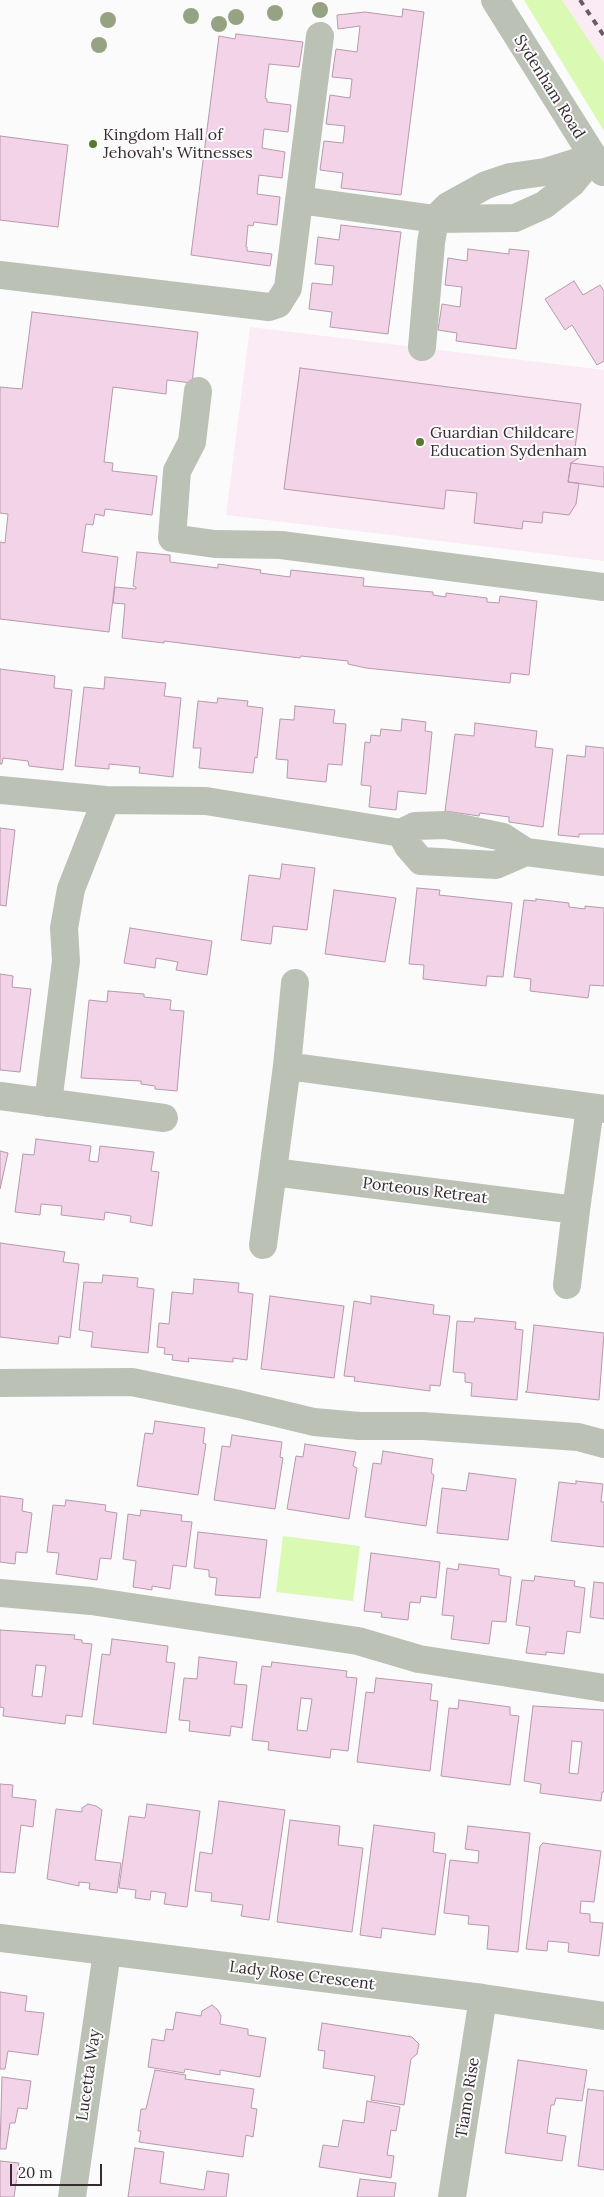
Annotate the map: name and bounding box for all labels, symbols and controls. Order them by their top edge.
street label: Sydenham Road [509,32,589,142]
place label: Kingdom Hall of Jehovah's Witnesses [103,125,253,163]
marker: Kingdom Hall of Jehovah's Witnesses [87,138,99,150]
place label: Guardian Childcare Education Sydenham [430,423,587,461]
marker: Guardian Childcare Education Sydenham [414,436,426,448]
street label: Porteous Retreat [361,1174,489,1208]
street label: Lady Rose Crescent [228,1958,376,1994]
street label: Lucetta Way [73,2028,105,2122]
street label: Tiamo Rise [452,2056,484,2140]
scale bar [12,2154,105,2186]
text: 20 m [18,2163,53,2182]

